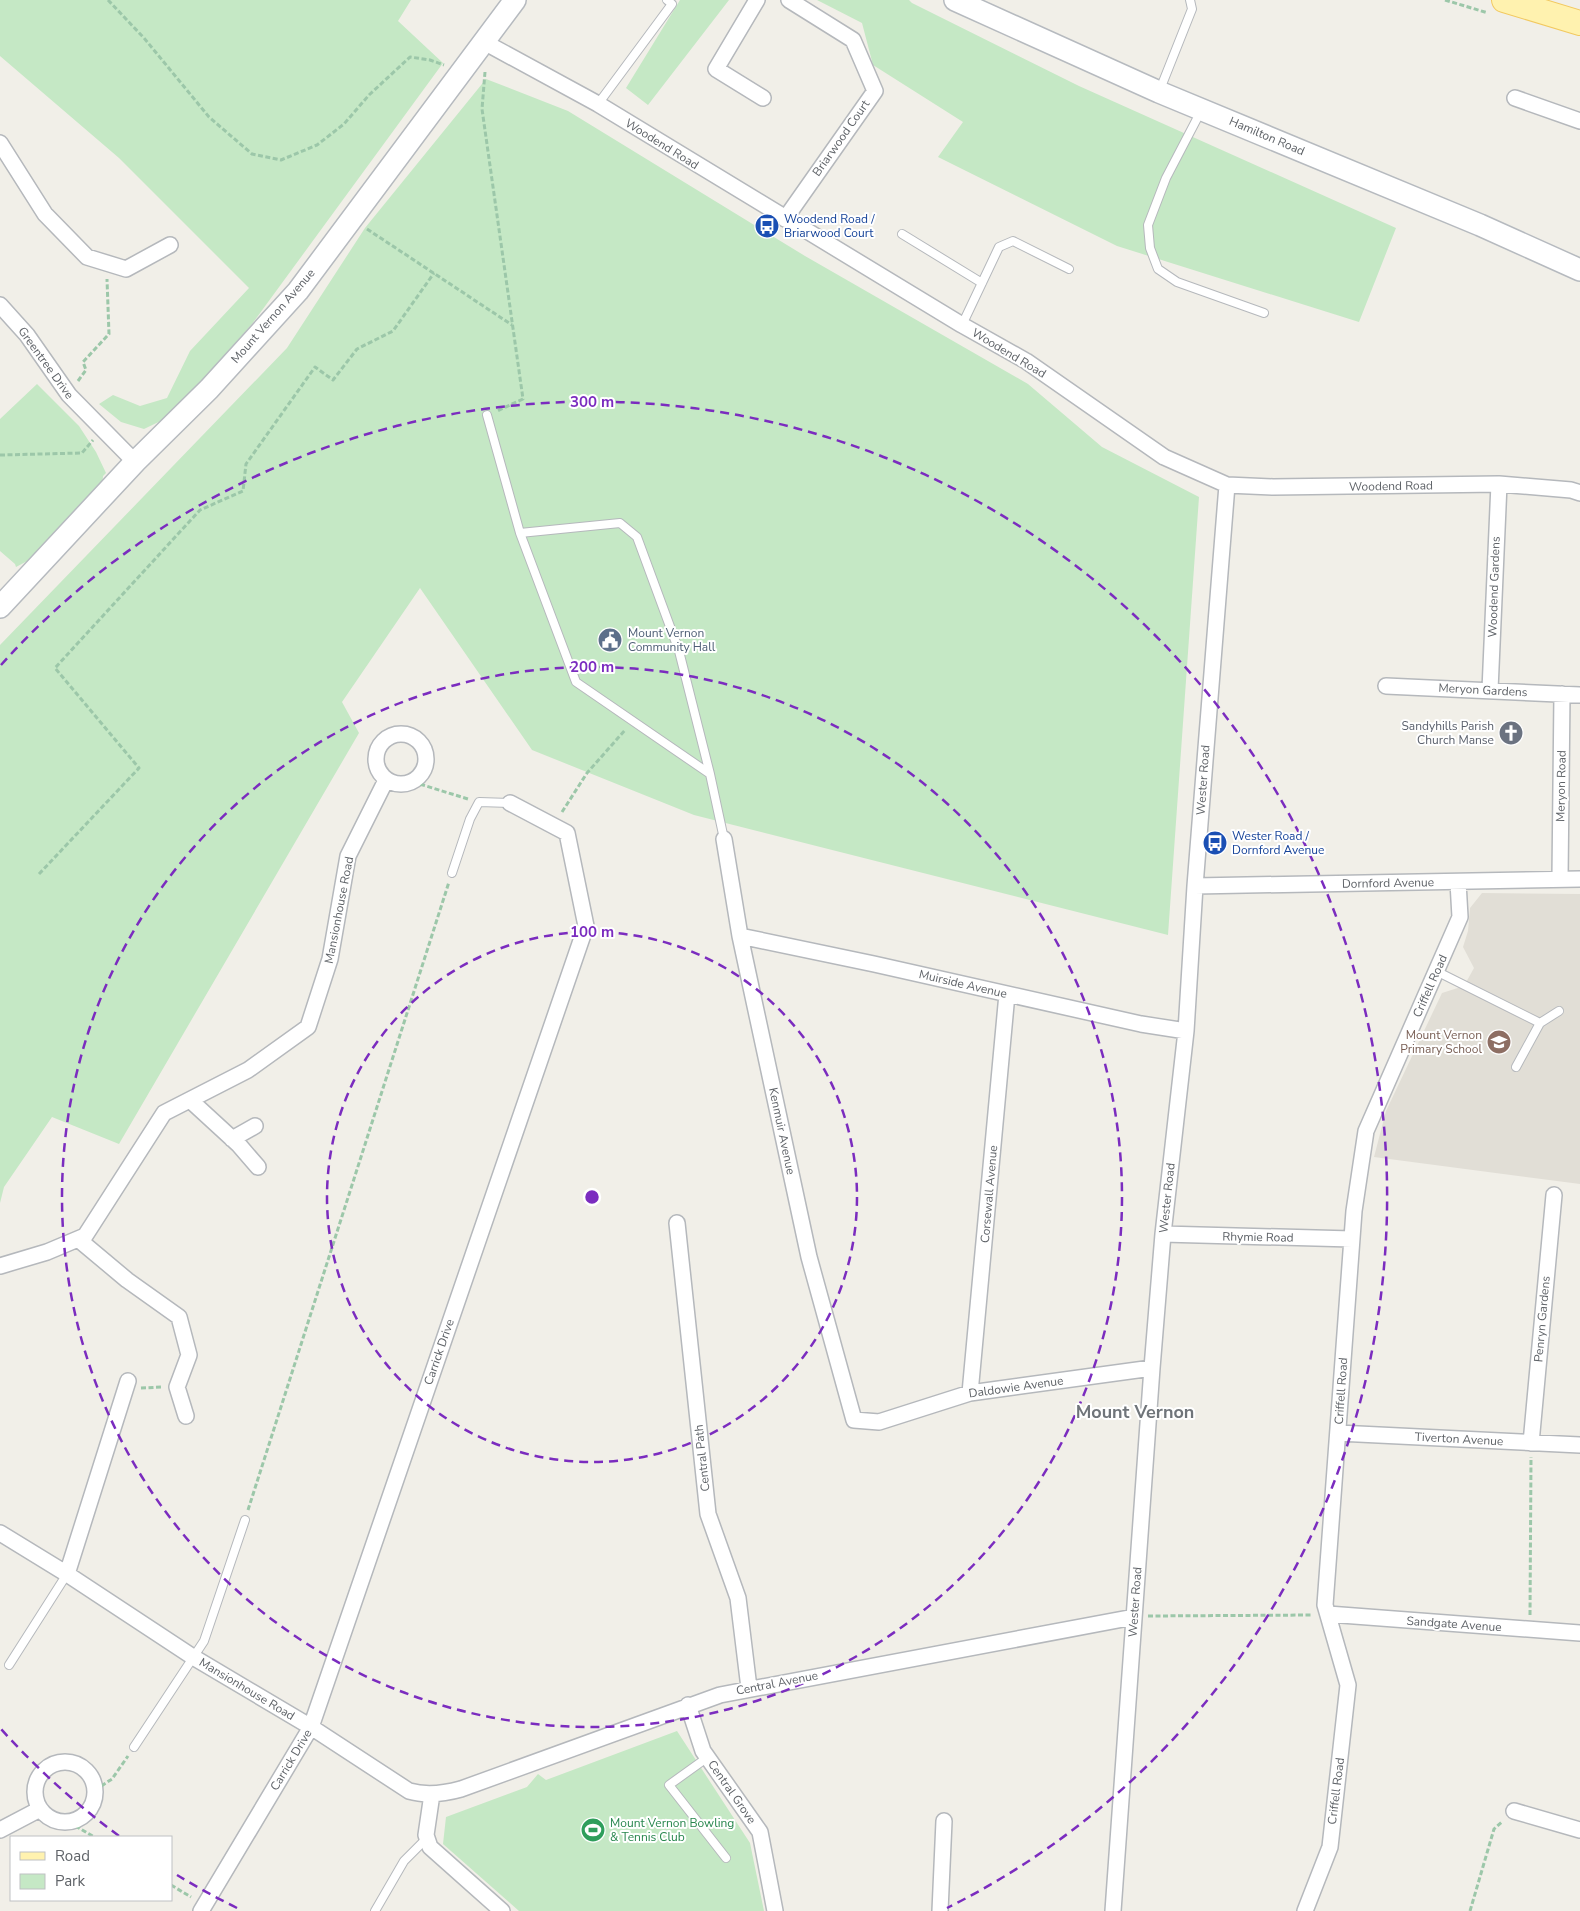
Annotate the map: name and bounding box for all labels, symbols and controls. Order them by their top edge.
street label: Briarwood Court [809,96,874,179]
street label: Hamilton Road [1227,113,1307,159]
street label: Woodend Road [622,115,702,173]
place label: Woodend Road / Briarwood Court [784,211,875,241]
bus stop icon: Woodend Road / Briarwood Court [754,213,780,239]
street label: Mount Vernon Avenue [228,265,318,367]
street label: Greentree Drive [14,324,78,402]
street label: Woodend Road [969,324,1049,382]
text: 300 m [570,392,614,412]
street label: Woodend Road [1349,477,1433,495]
street label: Woodend Gardens [1484,536,1504,638]
place label: Mount Vernon Community Hall [628,625,716,655]
public building icon: Mount Vernon Community Hall [597,627,623,653]
text: 200 m [570,657,614,677]
street label: Meryon Gardens [1438,680,1528,700]
place label: Sandyhills Parish Church Manse [1401,718,1494,748]
church icon: Sandyhills Parish Church Manse [1498,720,1524,746]
street label: Wester Road [1193,744,1213,816]
street label: Meryon Road [1552,750,1570,822]
place label: Wester Road / Dornford Avenue [1232,828,1324,858]
bus stop icon: Wester Road / Dornford Avenue [1202,830,1228,856]
street label: Mansionhouse Road [321,855,357,965]
street label: Dornford Avenue [1342,874,1434,892]
text: 100 m [570,922,614,942]
street label: Criffell Road [1409,952,1451,1020]
street label: Muirside Avenue [917,966,1009,1002]
place label: Mount Vernon Primary School [1400,1027,1482,1057]
school or university icon: Mount Vernon Primary School [1486,1029,1512,1055]
street label: Kenmuir Avenue [765,1086,799,1176]
street label: Corsewall Avenue [977,1144,1001,1244]
street label: Wester Road [1155,1162,1179,1234]
centre of rings [583,1188,601,1206]
street label: Rhymie Road [1222,1228,1294,1246]
street label: Penryn Gardens [1530,1275,1554,1363]
street label: Carrick Drive [420,1317,458,1387]
street label: Criffell Road [1331,1357,1351,1425]
street label: Daldowie Avenue [968,1372,1064,1402]
district label: Mount Vernon [1076,1400,1194,1424]
street label: Central Path [691,1424,713,1492]
street label: Tiverton Avenue [1414,1429,1504,1449]
street label: Wester Road [1125,1566,1145,1638]
street label: Sandgate Avenue [1406,1613,1502,1635]
street label: Mansionhouse Road [196,1654,298,1724]
street label: Central Avenue [735,1667,819,1699]
street label: Carrick Drive [266,1726,316,1794]
street label: Central Grove [704,1757,760,1827]
street label: Criffell Road [1324,1757,1348,1825]
place label: Mount Vernon Bowling & Tennis Club [610,1815,734,1845]
sports icon: Mount Vernon Bowling & Tennis Club [580,1817,606,1843]
legend [10,1836,172,1901]
text: Road [55,1846,90,1866]
text: Park [55,1871,85,1891]

